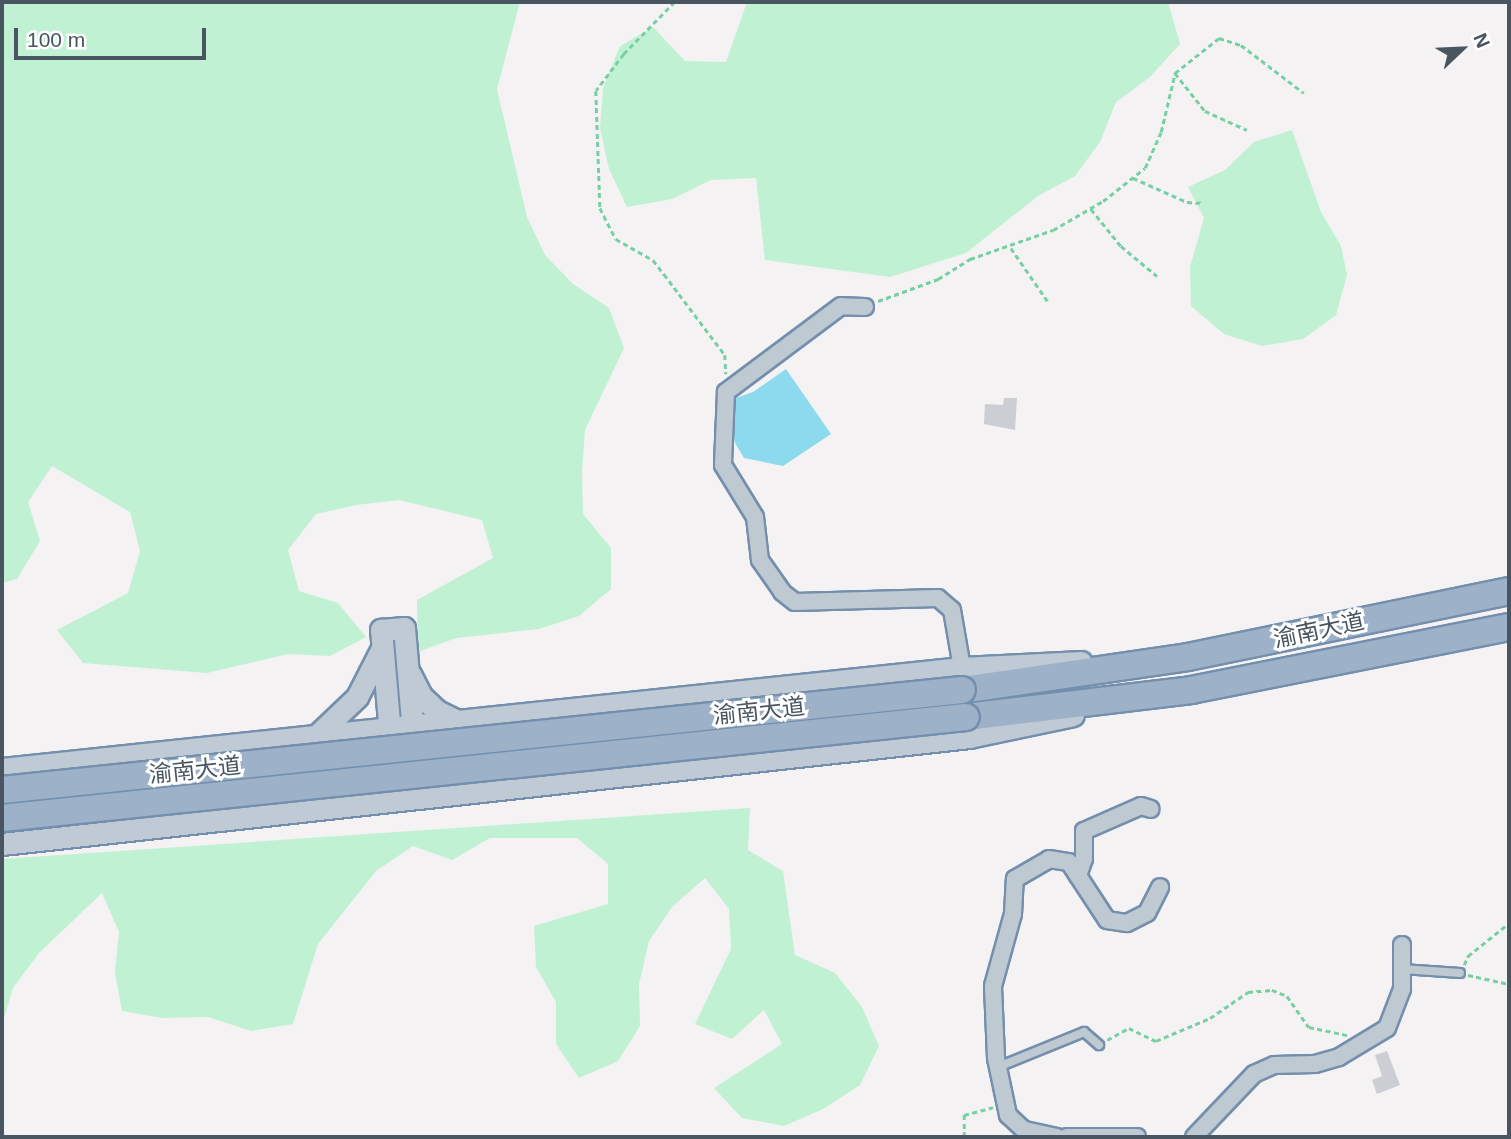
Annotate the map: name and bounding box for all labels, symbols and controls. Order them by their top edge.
scale bar [18,14,210,58]
north arrow [1427,14,1497,84]
text: 100 m [27,28,85,51]
text: N [1469,30,1494,51]
street label: 渝南大道 [1271,607,1367,653]
street label: 渝南大道 [712,692,806,730]
street label: 渝南大道 [148,751,242,789]

